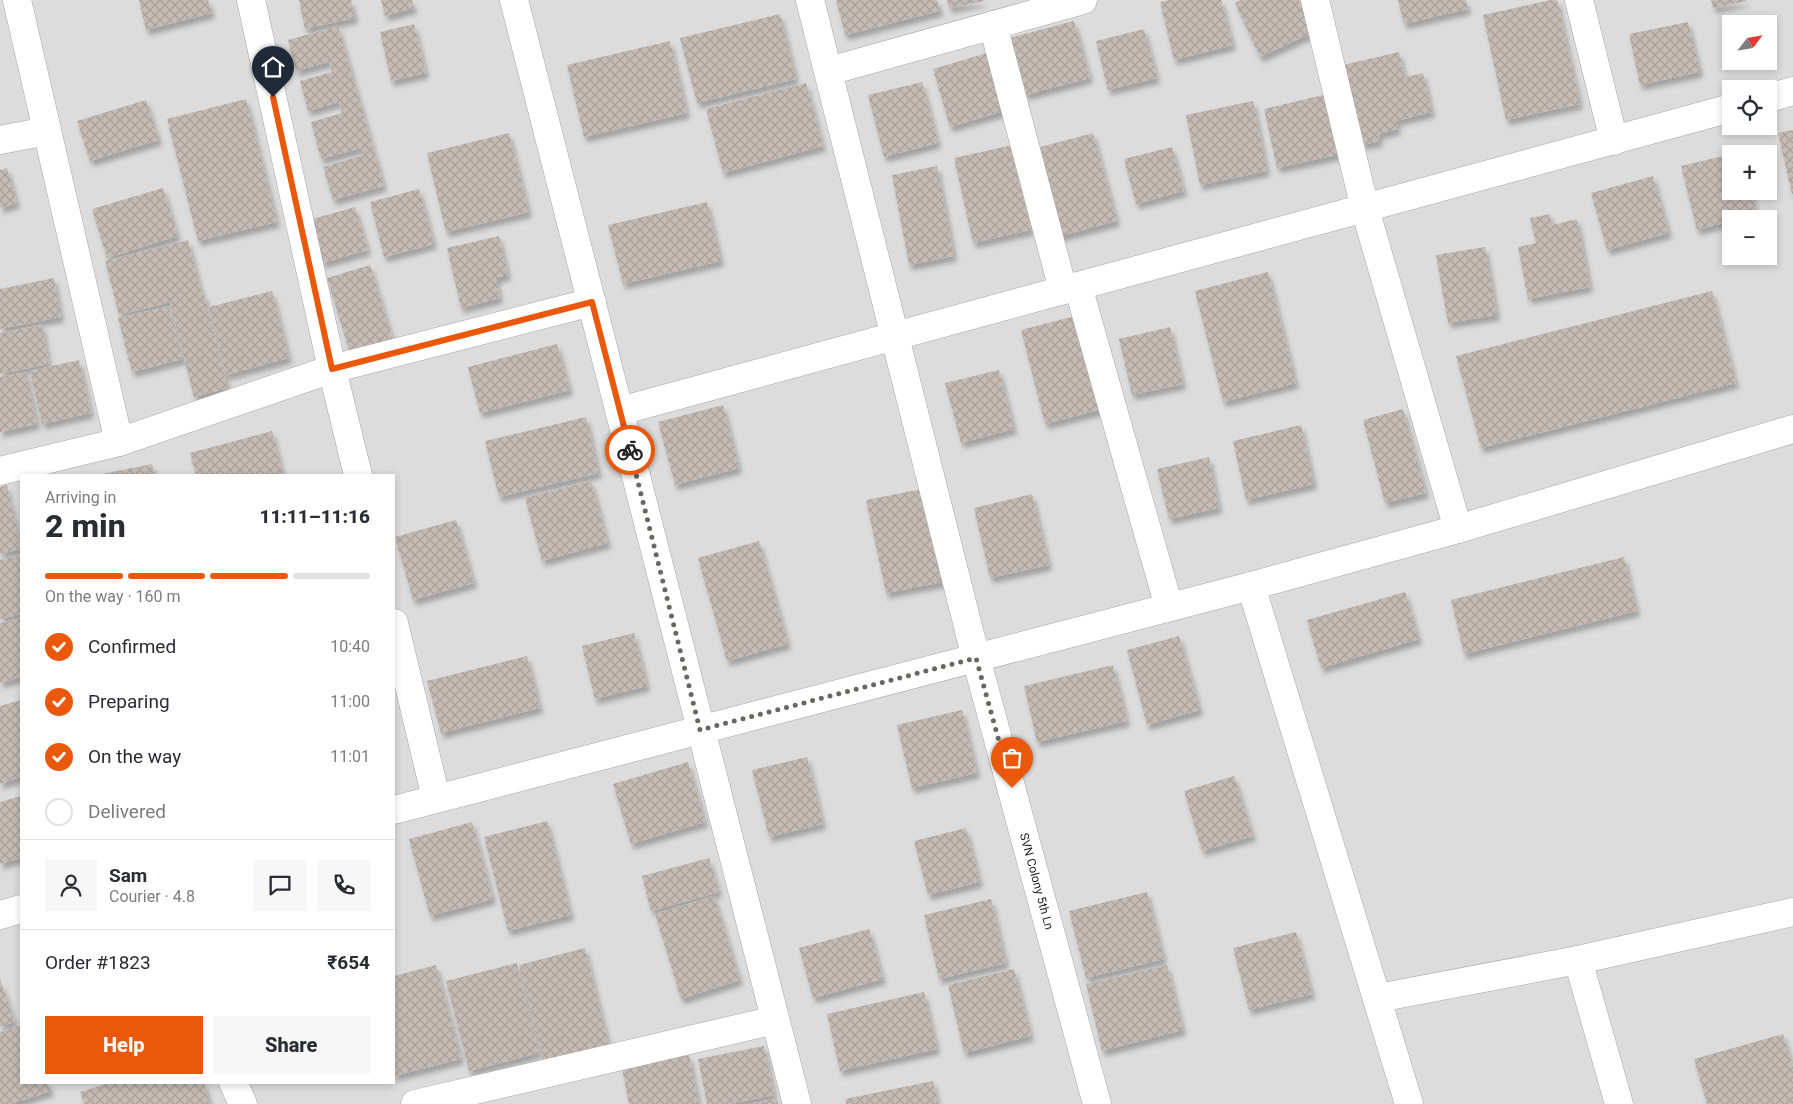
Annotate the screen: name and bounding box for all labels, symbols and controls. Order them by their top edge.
north arrow [1722,15,1778,70]
map controls [1722,15,1777,265]
pin [252,46,294,97]
icon: home [259,53,287,81]
button: locate [1722,80,1777,135]
button: + [1722,145,1777,200]
button: − [1722,210,1777,265]
courier [605,425,655,475]
icon: bike [616,436,644,464]
text: Arriving in [45,488,116,507]
text: 11:11–11:16 [259,505,370,528]
text: 2 min [45,507,126,545]
text: On the way · 160 m [45,587,181,606]
icon: check [45,633,73,661]
text: Confirmed [88,635,176,658]
text: 10:40 [330,637,370,656]
icon: check [45,688,73,716]
text: Preparing [88,690,170,713]
text: 11:00 [330,692,370,711]
pin [991,737,1033,788]
icon: check [45,743,73,771]
icon: bag [998,744,1026,772]
text: On the way [88,745,181,768]
text: 11:01 [330,747,370,766]
text: Delivered [88,800,166,823]
street label: SVN Colony 5th Ln [1017,831,1056,931]
button: person [45,859,97,911]
button: chat [254,859,306,911]
button: phone [318,859,370,911]
text: Sam [109,864,147,887]
text: Courier · 4.8 [109,887,195,906]
text: Order #1823 [45,951,151,974]
text: ₹654 [327,951,370,974]
button: Help [45,1016,203,1074]
button: Share [213,1016,370,1074]

